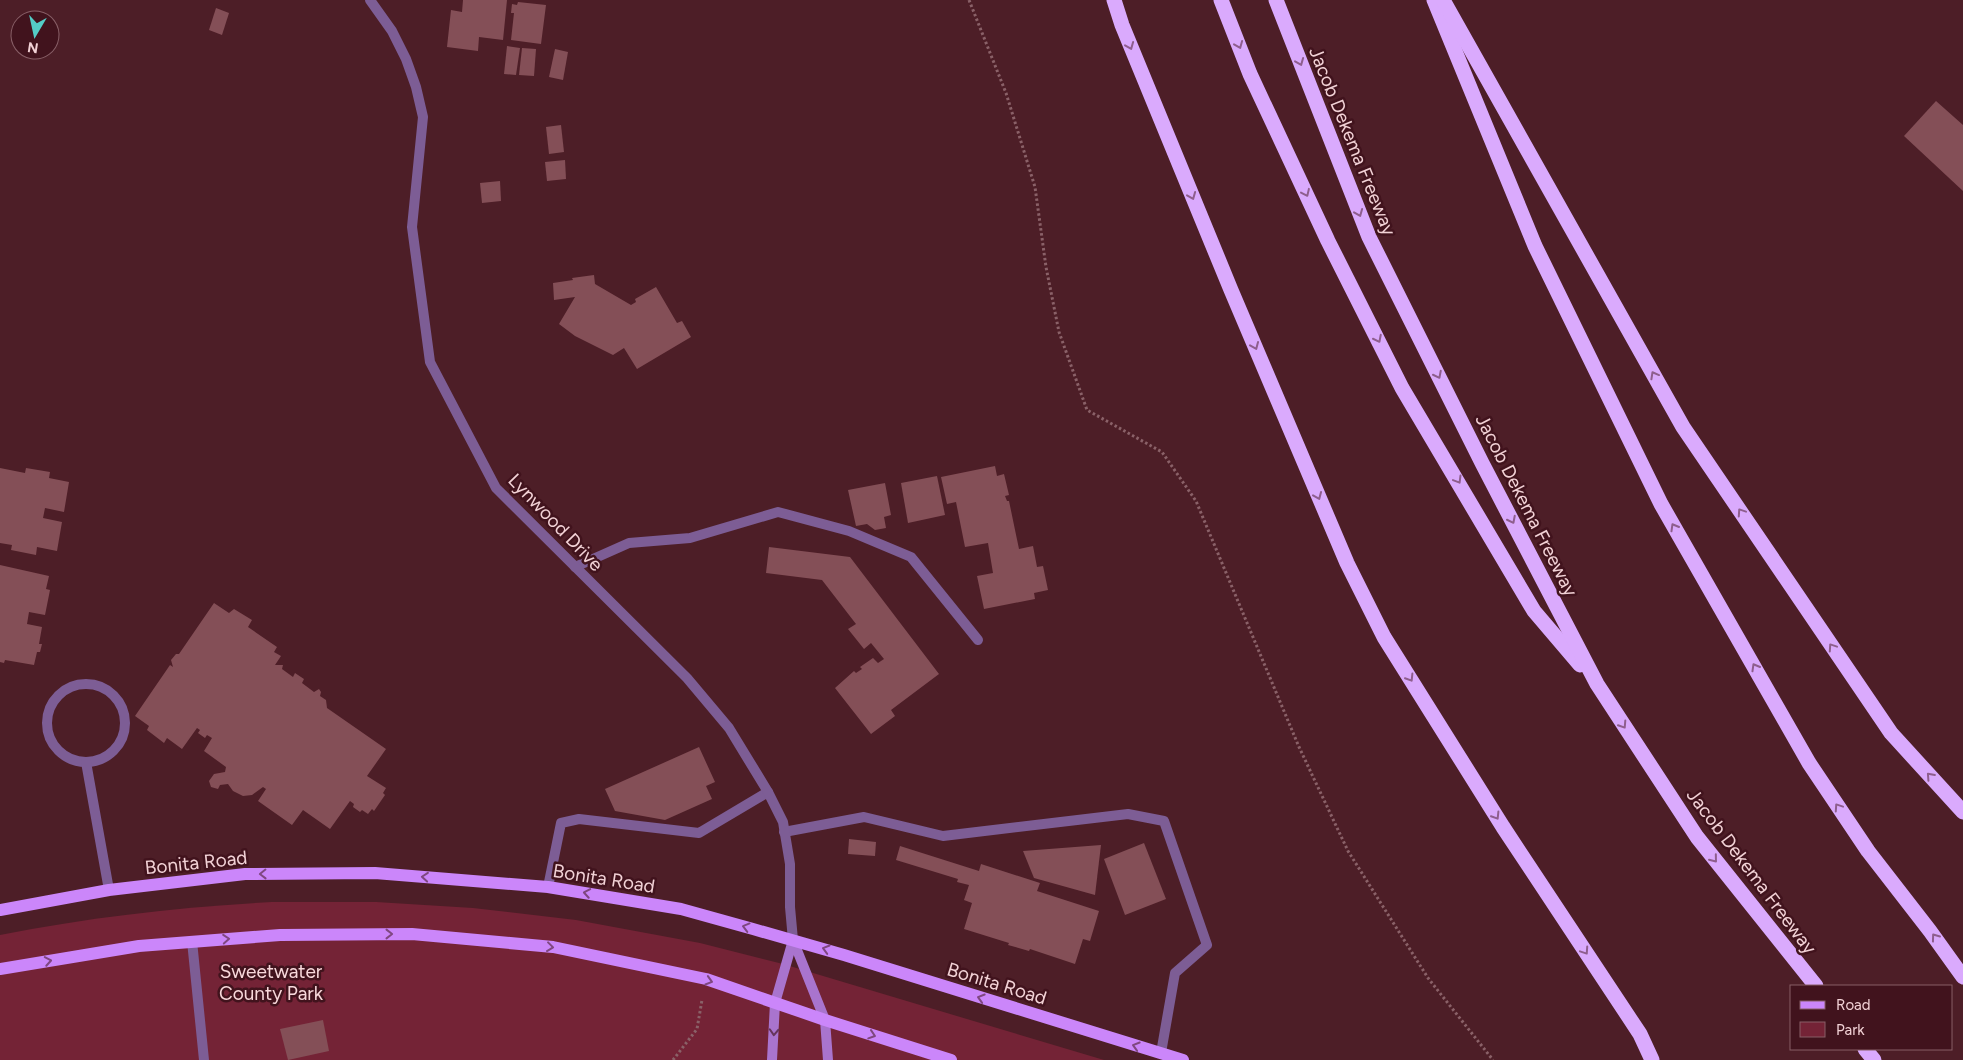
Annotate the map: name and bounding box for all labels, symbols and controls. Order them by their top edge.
north arrow [10,10,60,60]
text: N [26,38,40,57]
one-way arrow [1232,40,1243,49]
one-way arrow [1124,41,1135,50]
street label: Jacob Dekema Freeway [1304,44,1401,239]
one-way arrow [1294,57,1304,65]
one-way arrow [1299,188,1310,197]
one-way arrow [1186,191,1197,200]
one-way arrow [1353,208,1364,217]
one-way arrow [1372,334,1382,343]
one-way arrow [1248,341,1259,350]
one-way arrow [1432,369,1442,378]
one-way arrow [1650,371,1660,380]
street label: Jacob Dekema Freeway [1471,410,1582,600]
street label: Lynwood Drive [503,469,608,576]
one-way arrow [1451,475,1461,484]
one-way arrow [1312,491,1323,500]
one-way arrow [1738,508,1747,518]
one-way arrow [1506,514,1516,523]
one-way arrow [1670,523,1680,532]
one-way arrow [1829,643,1838,652]
one-way arrow [1751,664,1761,673]
one-way arrow [1403,673,1413,682]
one-way arrow [1617,719,1627,728]
one-way arrow [1927,773,1936,782]
street label: Jacob Dekema Freeway [1682,784,1821,959]
one-way arrow [1835,803,1845,812]
one-way arrow [1489,811,1499,820]
street label: Bonita Road [144,846,248,879]
one-way arrow [1709,853,1717,862]
street label: Bonita Road [551,859,657,898]
one-way arrow [259,869,266,879]
one-way arrow [421,871,429,882]
one-way arrow [583,889,591,899]
one-way arrow [741,922,750,933]
one-way arrow [386,929,393,939]
one-way arrow [223,933,231,944]
one-way arrow [1932,934,1941,943]
one-way arrow [546,941,554,952]
one-way arrow [822,945,831,955]
one-way arrow [1579,946,1589,955]
one-way arrow [44,957,52,967]
street label: Bonita Road [944,957,1049,1010]
park label: Sweetwater County Park [219,960,324,1005]
one-way arrow [704,975,712,985]
legend [1790,985,1953,1050]
one-way arrow [977,993,986,1003]
text: Road [1836,996,1871,1014]
text: Park [1836,1021,1865,1039]
one-way arrow [768,1028,779,1036]
one-way arrow [867,1029,876,1039]
one-way arrow [1133,1041,1141,1051]

